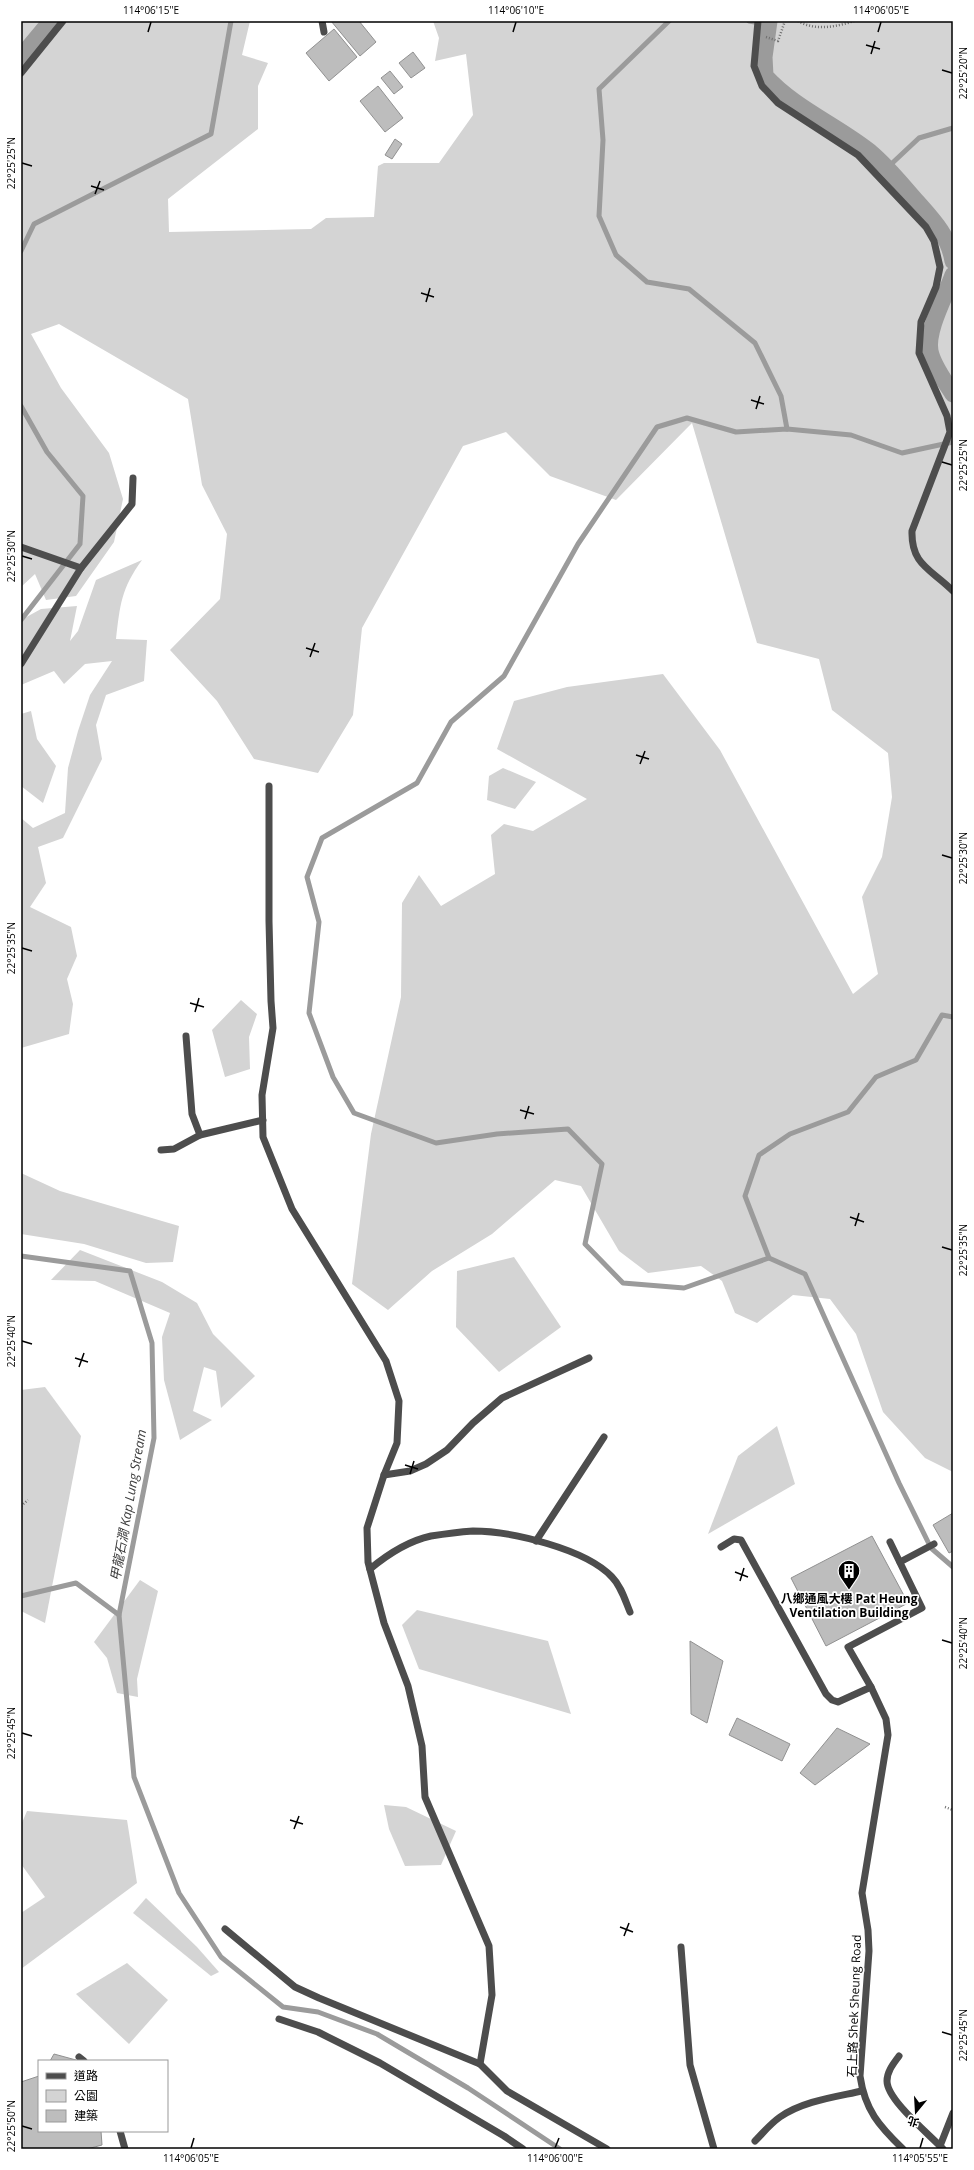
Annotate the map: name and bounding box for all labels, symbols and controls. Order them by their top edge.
text: 114°06'15"E [123,3,179,17]
text: 114°06'10"E [488,3,544,17]
text: 114°06'05"E [853,3,909,17]
text: 22°25'20"N [956,47,970,99]
text: 22°25'25"N [4,137,18,189]
text: 22°25'25"N [956,439,970,491]
text: 22°25'30"N [4,530,18,582]
text: 22°25'30"N [956,832,970,884]
text: 22°25'35"N [4,922,18,974]
text: 22°25'35"N [956,1224,970,1276]
text: 22°25'40"N [4,1315,18,1367]
water label: 甲龍石澗 Kap Lung Stream [106,1428,150,1582]
building icon: 八鄉通風大樓 Pat Heung Ventilation Building [836,1558,862,1591]
place label: 八鄉通風大樓 Pat Heung Ventilation Building [780,1590,918,1621]
text: 22°25'40"N [956,1617,970,1669]
text: 22°25'45"N [4,1707,18,1759]
street label: 石上路 Shek Sheung Road [843,1934,865,2078]
text: 22°25'45"N [956,2009,970,2061]
legend [38,2060,168,2132]
text: 道路 [74,2067,98,2084]
text: 公園 [74,2087,98,2104]
north arrow [896,2092,936,2132]
text: 22°25'50"N [4,2100,18,2152]
text: 建築 [74,2107,98,2124]
text: 北 [905,2113,920,2131]
text: 114°06'05"E [163,2151,219,2165]
text: 114°06'00"E [527,2151,583,2165]
text: 114°05'55"E [892,2151,948,2165]

